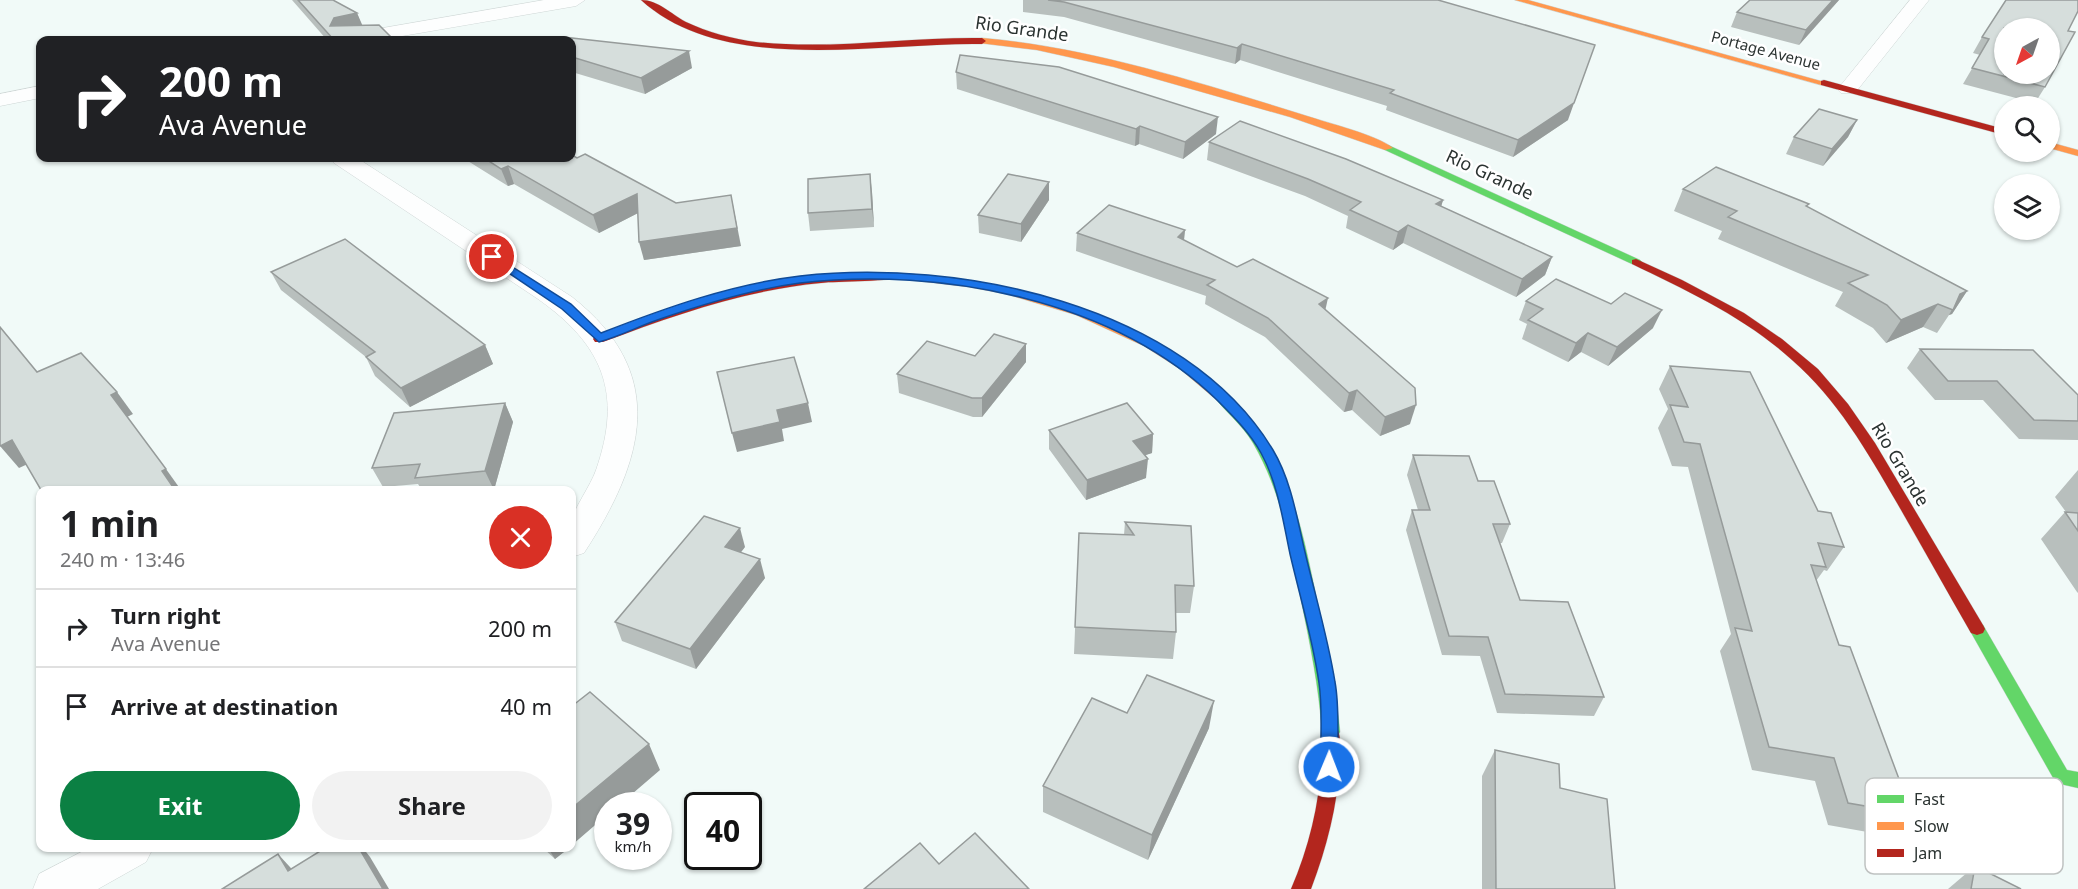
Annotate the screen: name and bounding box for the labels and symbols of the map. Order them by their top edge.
street label: Rio Grande [974,10,1070,46]
north arrow [1994,18,2060,84]
street label: Portage Avenue [1709,26,1823,74]
street label: Rio Grande [1442,143,1538,205]
pin [466,231,517,282]
street label: Rio Grande [1866,418,1936,510]
position arrow [1297,735,1361,799]
legend [1865,778,2063,874]
text: Fast [1914,788,1945,810]
speed limit sign: 40 [684,792,762,870]
text: Slow [1914,815,1949,837]
text: Jam [1912,842,1942,864]

